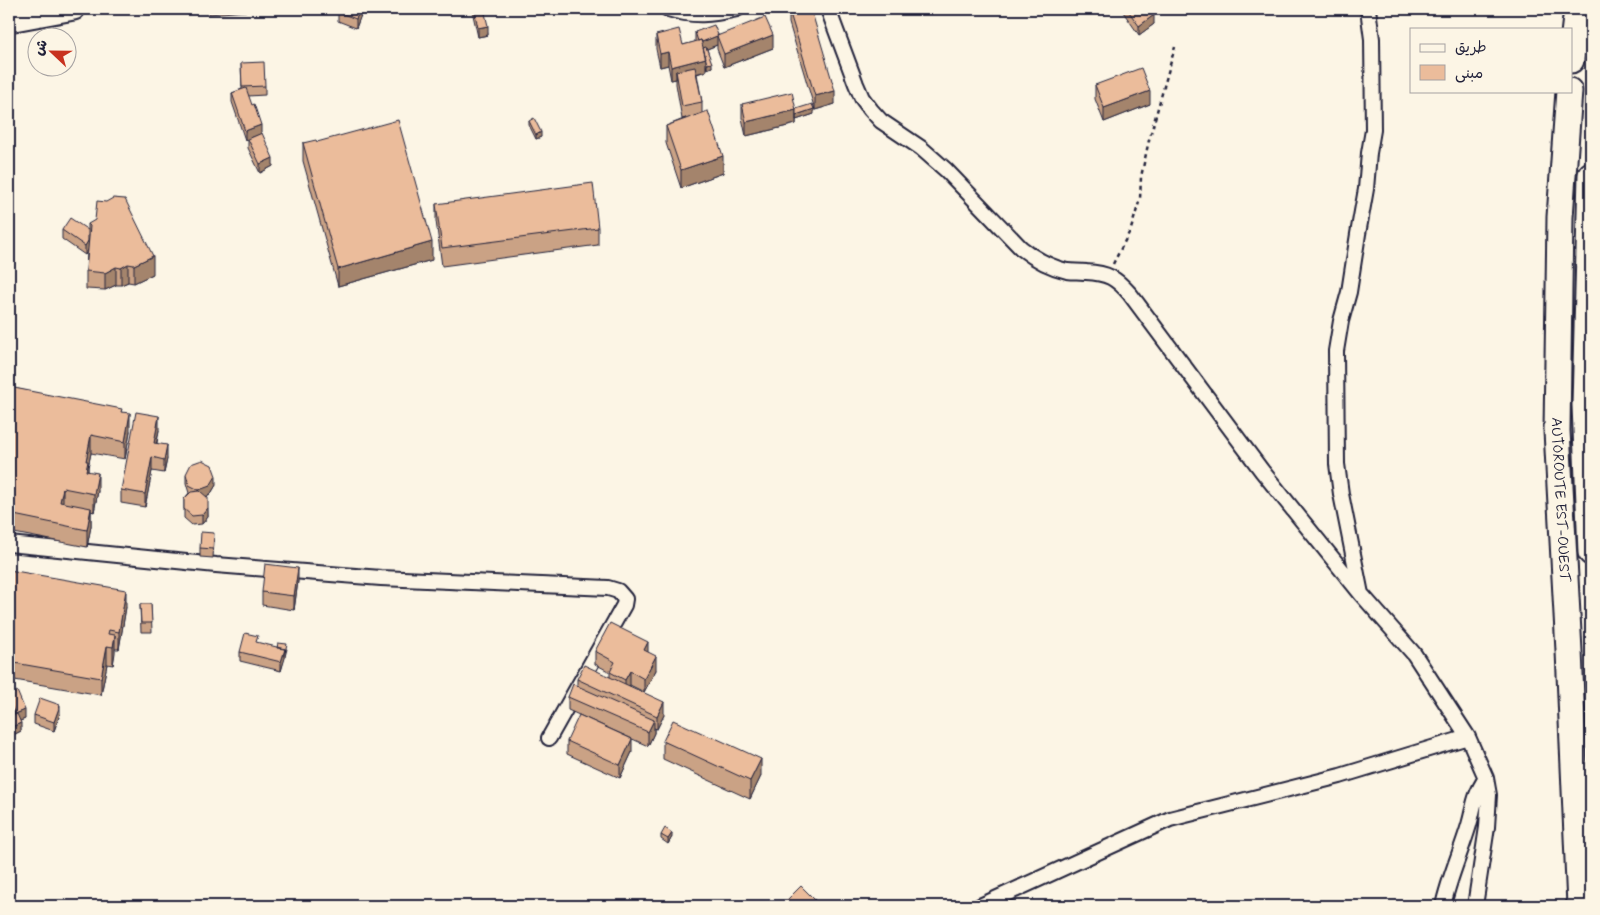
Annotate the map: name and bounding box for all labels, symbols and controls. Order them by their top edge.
north arrow [28,28,78,78]
legend [1410,28,1572,92]
text: ش [30,37,52,58]
text: طريق [1455,38,1487,58]
text: مبنى [1455,64,1483,84]
street label: AUTOROUTE EST-OUEST [1546,417,1574,583]

